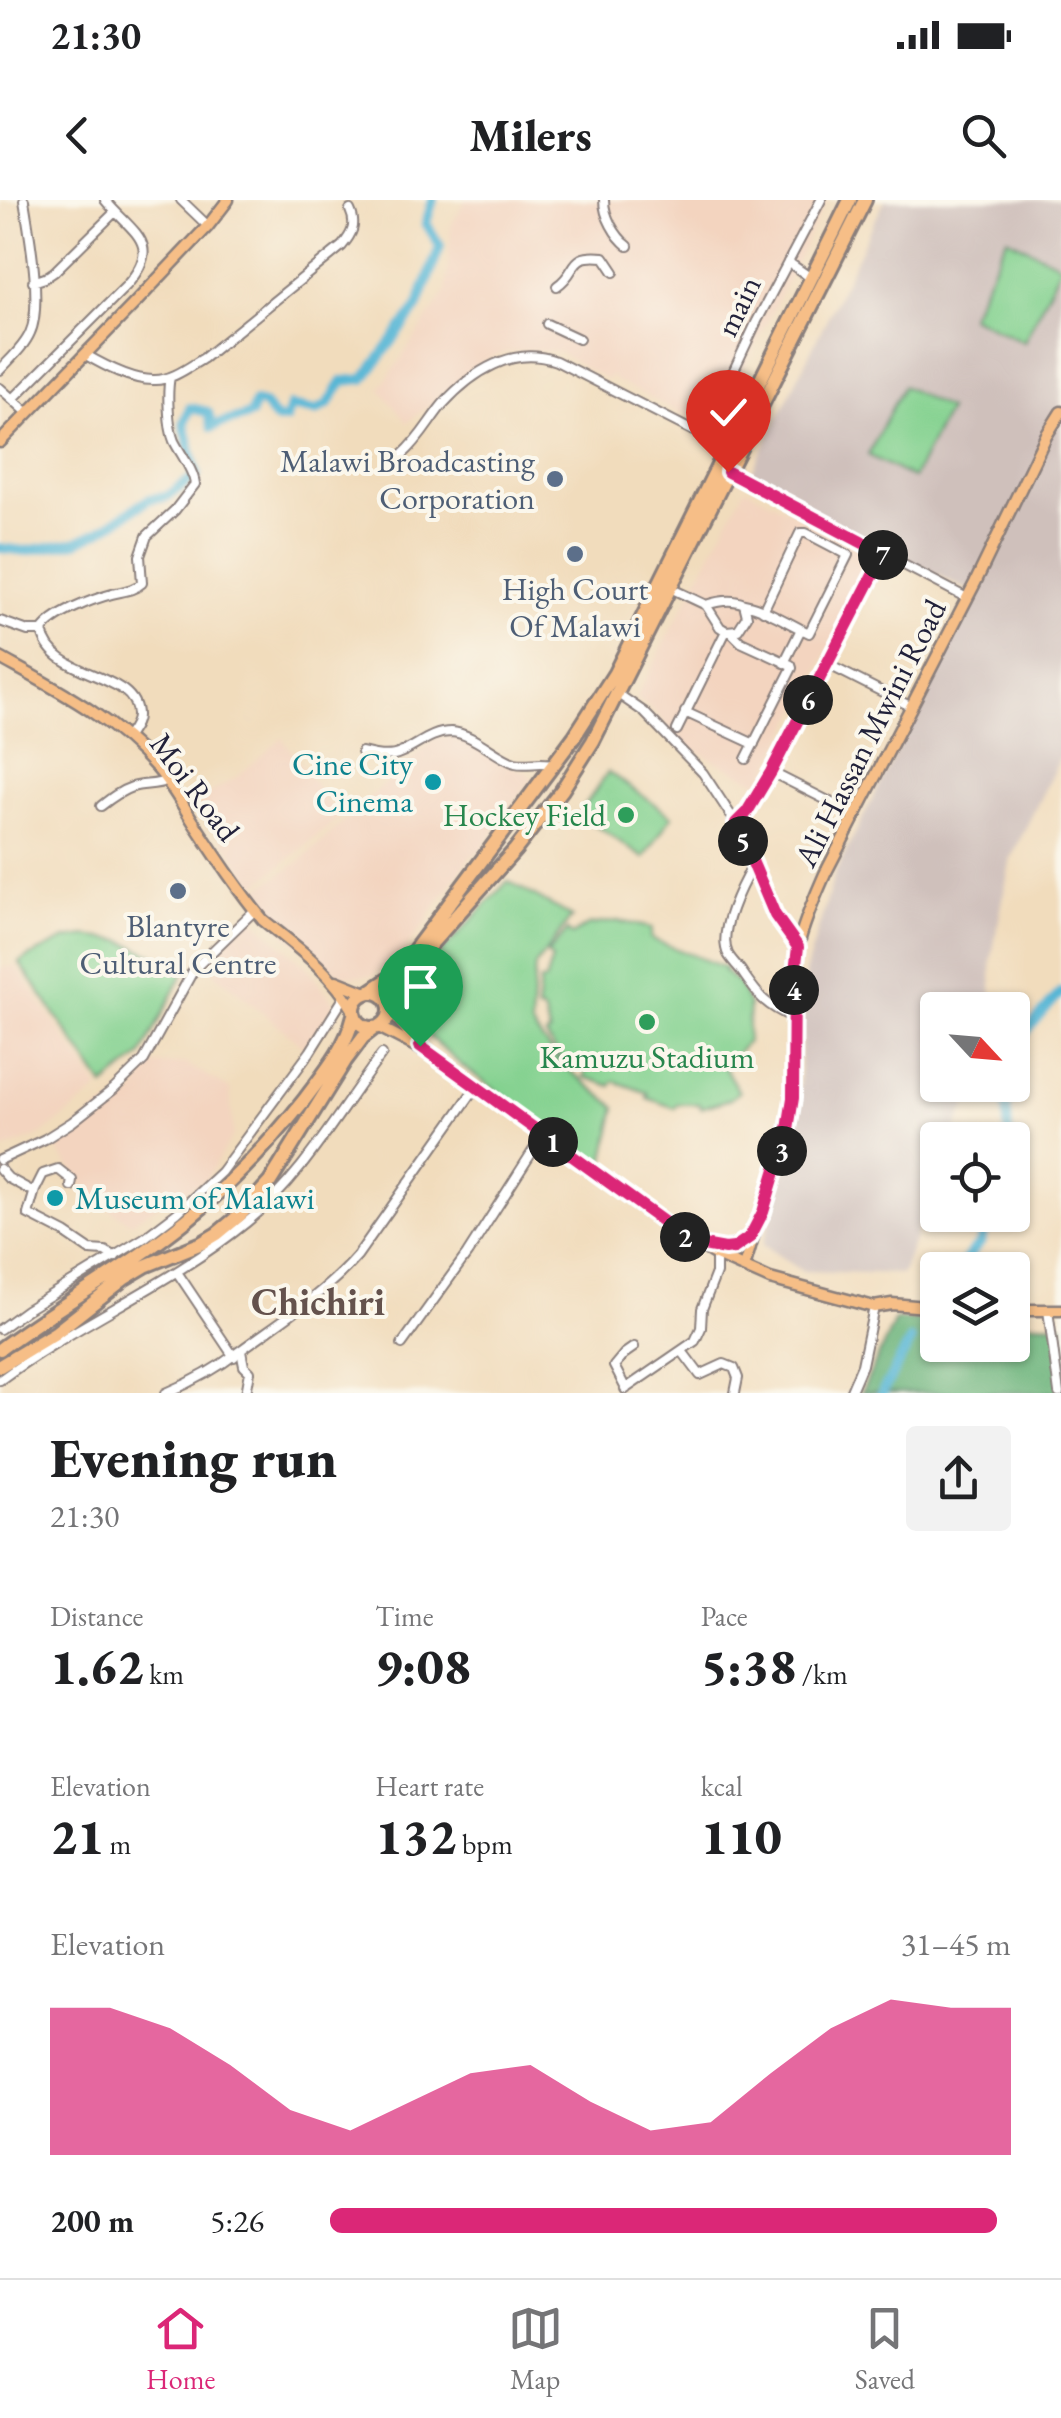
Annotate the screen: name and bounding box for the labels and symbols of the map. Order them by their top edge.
street label: main [705,269,771,343]
pin [686,370,771,473]
place label: Malawi Broadcasting Corporation [280,440,536,519]
marker: Malawi Broadcasting Corporation [544,468,566,490]
pin: 7 [858,530,908,580]
marker: High Court Of Malawi [564,543,586,565]
place label: High Court Of Malawi [502,568,648,647]
street label: Ali Hassan Mwini Road [784,591,956,875]
pin: 6 [783,675,833,725]
street label: Moi Road [141,724,250,850]
place label: Cine City Cinema [292,743,414,822]
marker: Cine City Cinema [422,771,444,793]
place label: Hockey Field [443,794,607,836]
marker: Hockey Field [615,804,637,826]
pin: 5 [718,816,768,866]
marker: Blantyre Cultural Centre [167,880,189,902]
place label: Blantyre Cultural Centre [79,905,277,984]
pin [378,944,463,1047]
pin: 4 [769,965,819,1015]
north arrow [920,992,1030,1102]
marker: Kamuzu Stadium [636,1011,658,1033]
place label: Kamuzu Stadium [539,1036,755,1078]
pin: 1 [528,1117,578,1167]
pin: 3 [757,1126,807,1176]
place label: Museum of Malawi [75,1177,315,1219]
marker: Museum of Malawi [44,1187,66,1209]
pin: 2 [660,1212,710,1262]
district label: Chichiri [251,1277,385,1326]

